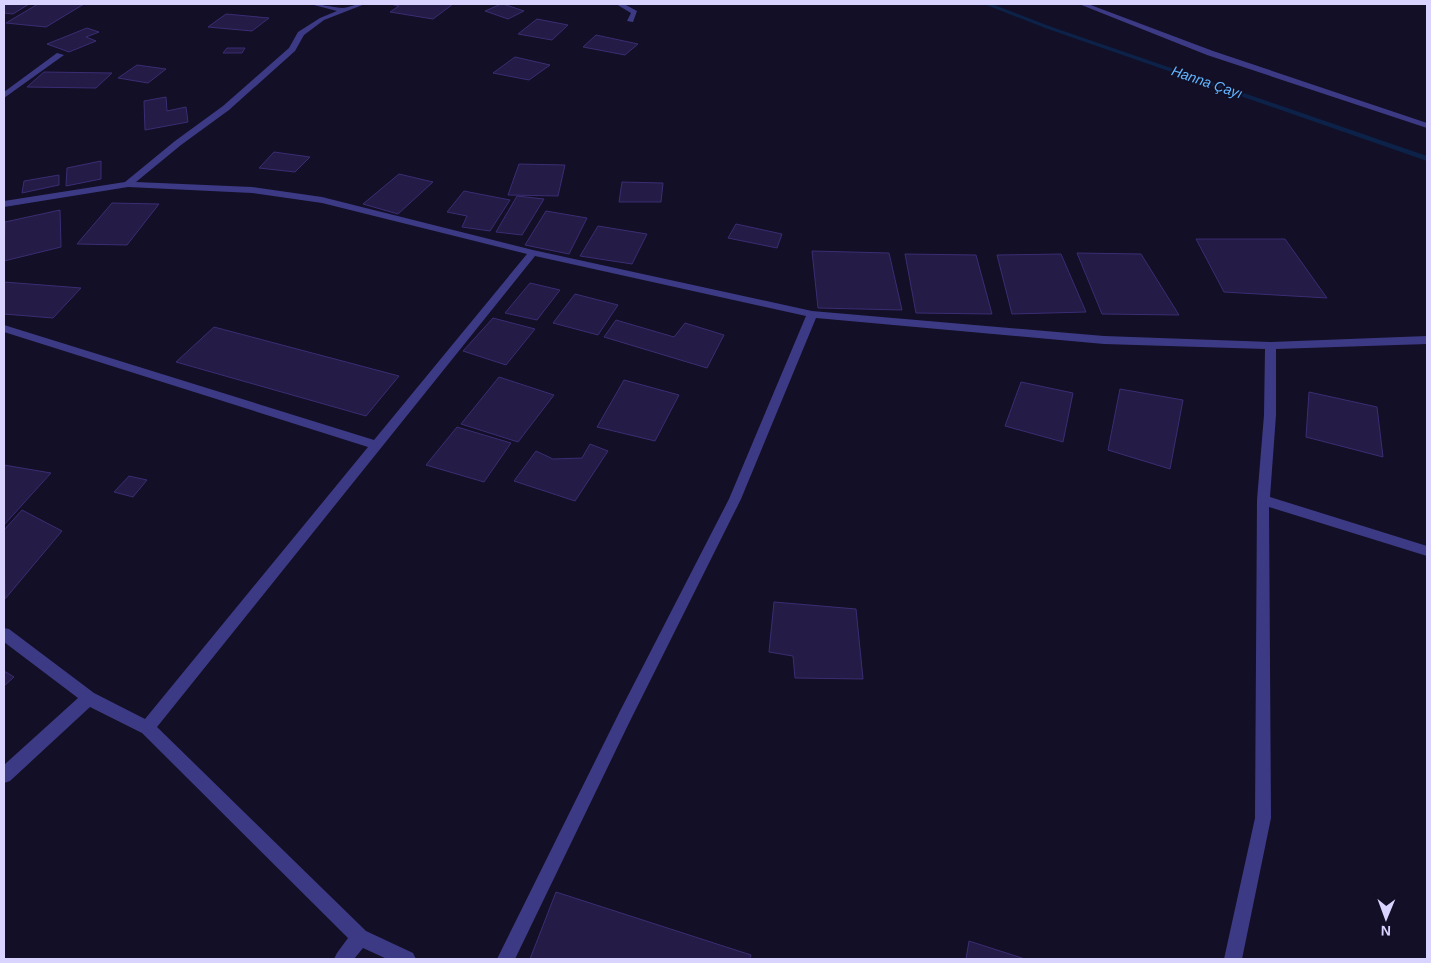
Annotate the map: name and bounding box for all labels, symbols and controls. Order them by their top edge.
water label: Hanna Çayı [1169,62,1245,102]
north arrow [1361,893,1411,943]
text: N [1381,923,1391,939]

